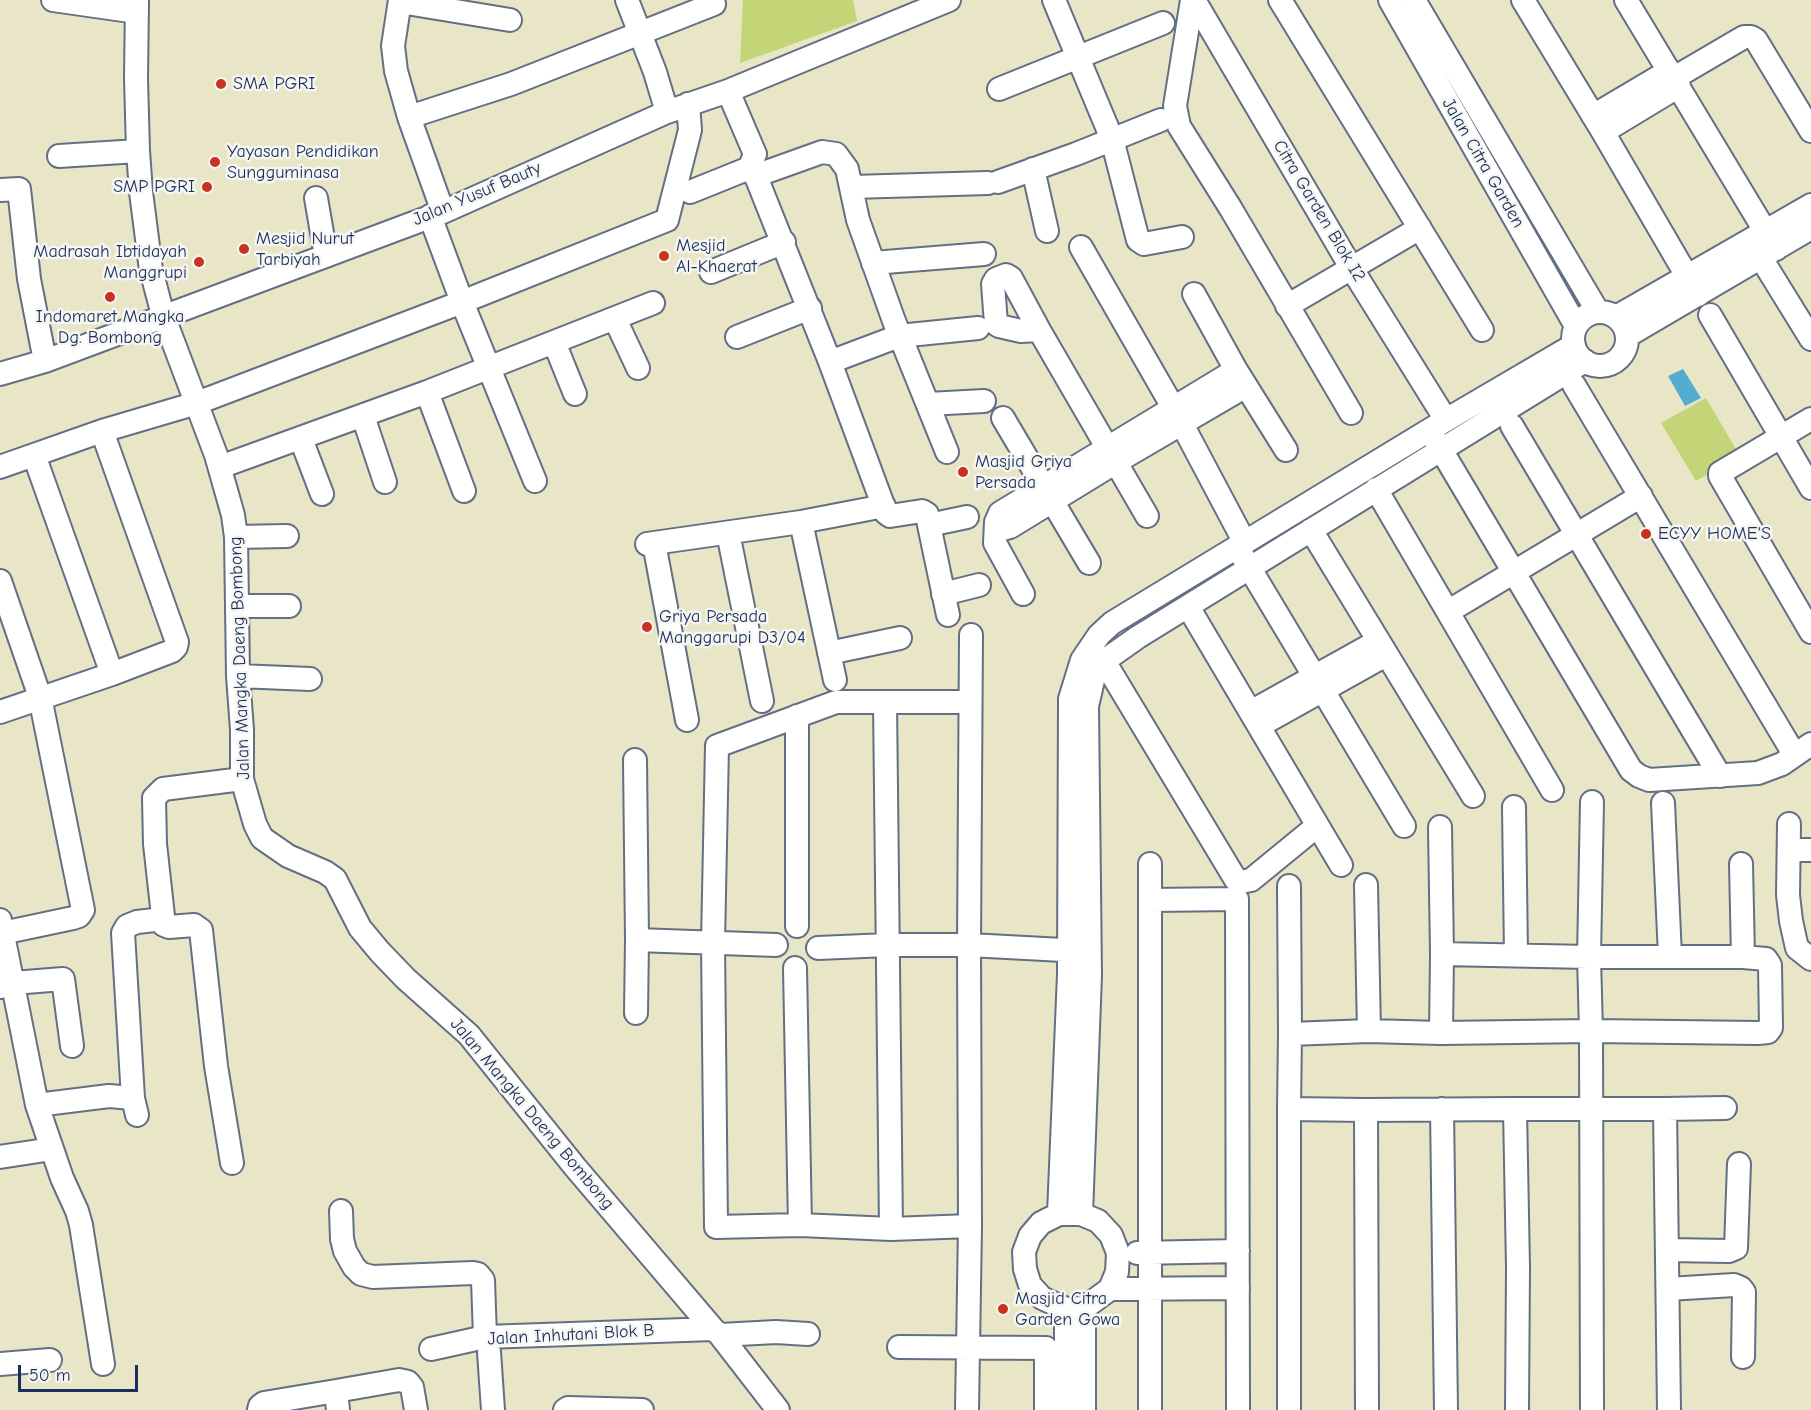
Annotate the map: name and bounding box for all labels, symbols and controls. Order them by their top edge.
place label: SMA PGRI [233,73,315,95]
marker: SMA PGRI [214,77,228,91]
street label: Jalan Citra Garden [1437,94,1529,232]
street label: Citra Garden Blok I2 [1268,136,1370,286]
place label: Yayasan Pendidikan Sungguminasa [227,141,379,184]
marker: Yayasan Pendidikan Sungguminasa [208,155,222,169]
street label: Jalan Yusuf Bauty [410,157,544,231]
place label: SMP PGRI [113,176,195,198]
marker: SMP PGRI [200,180,214,194]
place label: Mesjid Nurut Tarbiyah [256,228,354,270]
place label: Mesjid Al-Khaerat [676,235,757,278]
place label: Madrasah Ibtidayah Manggrupi [33,241,187,284]
marker: Mesjid Nurut Tarbiyah [237,242,251,256]
marker: Mesjid Al-Khaerat [657,249,671,263]
marker: Madrasah Ibtidayah Manggrupi [192,255,206,269]
marker: Indomaret Mangka Dg. Bombong [103,290,117,304]
place label: Indomaret Mangka Dg. Bombong [36,306,184,348]
place label: Masjid Griya Persada [975,451,1072,494]
marker: Masjid Griya Persada [956,465,970,479]
place label: ECYY HOME'S [1658,523,1771,545]
marker: ECYY HOME'S [1639,527,1653,541]
street label: Jalan Mangka Daeng Bombong [225,536,255,780]
place label: Griya Persada Manggarupi D3/04 [659,606,806,648]
marker: Griya Persada Manggarupi D3/04 [640,620,654,634]
street label: Jalan Mangka Daeng Bombong [445,1014,619,1214]
place label: Masjid Citra Garden Gowa [1015,1288,1120,1330]
marker: Masjid Citra Garden Gowa [996,1302,1010,1316]
street label: Jalan Inhutani Blok B [487,1320,655,1350]
scale bar [21,1353,141,1391]
text: 50 m [29,1365,71,1386]

